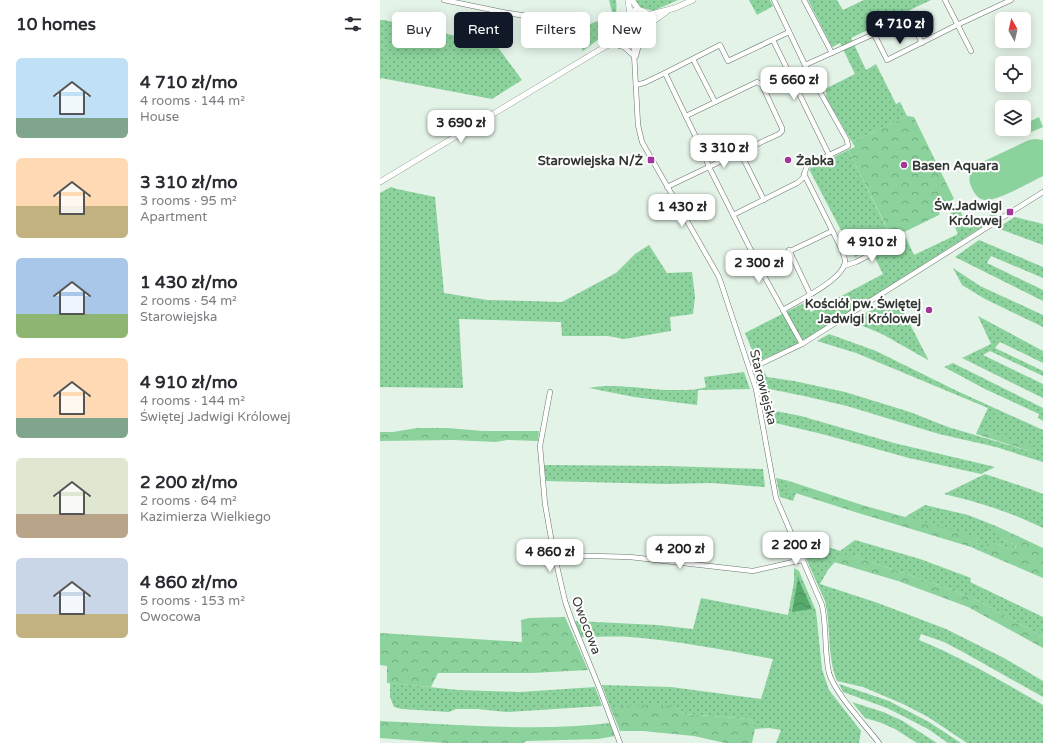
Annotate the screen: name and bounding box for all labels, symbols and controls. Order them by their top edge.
pin: 4 710 zł [859,11,941,45]
chip: Buy [392,12,446,48]
chip: Rent [454,12,513,48]
chip: Filters [521,12,590,48]
chip: New [598,12,656,48]
north arrow [995,12,1031,48]
map controls [995,12,1031,136]
icon: filters [342,13,364,35]
text: 10 homes [16,14,96,35]
text: 4 710 zł [875,16,925,32]
button: locate [995,56,1031,92]
pin: 5 660 zł [753,67,835,101]
text: 4 710 zł/mo [140,72,238,93]
text: 5 660 zł [769,72,819,88]
icon: home [48,74,96,122]
text: 4 rooms · 144 m² [140,93,245,109]
button: layers [995,100,1031,136]
text: House [140,109,179,125]
pin: 3 690 zł [420,110,502,144]
text: 3 690 zł [436,115,486,131]
pin: 3 310 zł [683,135,765,169]
text: 3 310 zł [699,140,749,156]
place label: Starowiejska N/Ż [538,153,643,169]
place label: Żabka [796,153,834,169]
marker: Starowiejska N/Ż [646,155,656,165]
marker: Żabka [783,155,793,165]
place label: Basen Aquara [912,158,998,174]
marker: Basen Aquara [899,160,909,170]
text: 3 310 zł/mo [140,172,238,193]
icon: home [48,174,96,222]
text: 3 rooms · 95 m² [140,193,237,209]
pin: 1 430 zł [641,194,723,228]
place label: Św.Jadwigi Królowej [934,197,1002,229]
text: 1 430 zł [657,199,707,215]
marker: Św.Jadwigi Królowej [1005,207,1015,217]
text: Apartment [140,209,207,225]
pin: 4 910 zł [831,229,913,263]
text: 4 910 zł [847,234,897,250]
pin: 2 300 zł [718,250,800,284]
text: 2 300 zł [734,255,784,271]
text: 1 430 zł/mo [140,272,238,293]
icon: home [48,274,96,322]
text: 2 rooms · 54 m² [140,293,237,309]
place label: Kościół pw. Świętej Jadwigi Królowej [805,295,921,327]
marker: Kościół pw. Świętej Jadwigi Królowej [924,305,934,315]
text: Starowiejska [140,309,217,325]
street label: Starowiejska [746,348,780,427]
text: 4 910 zł/mo [140,372,238,393]
icon: home [48,374,96,422]
text: 4 rooms · 144 m² [140,393,245,409]
text: Świętej Jadwigi Królowej [140,409,291,425]
text: 2 200 zł/mo [140,472,238,493]
icon: home [48,474,96,522]
text: 2 rooms · 64 m² [140,493,237,509]
text: Kazimierza Wielkiego [140,509,271,525]
pin: 2 200 zł [755,532,837,566]
pin: 4 200 zł [639,536,721,570]
text: 2 200 zł [771,537,821,553]
pin: 4 860 zł [509,539,591,573]
text: 4 200 zł [655,541,705,557]
text: 4 860 zł [525,544,575,560]
text: 4 860 zł/mo [140,572,238,593]
icon: home [48,574,96,622]
text: 5 rooms · 153 m² [140,593,245,609]
street label: Owocowa [568,594,604,657]
text: Owocowa [140,609,201,625]

